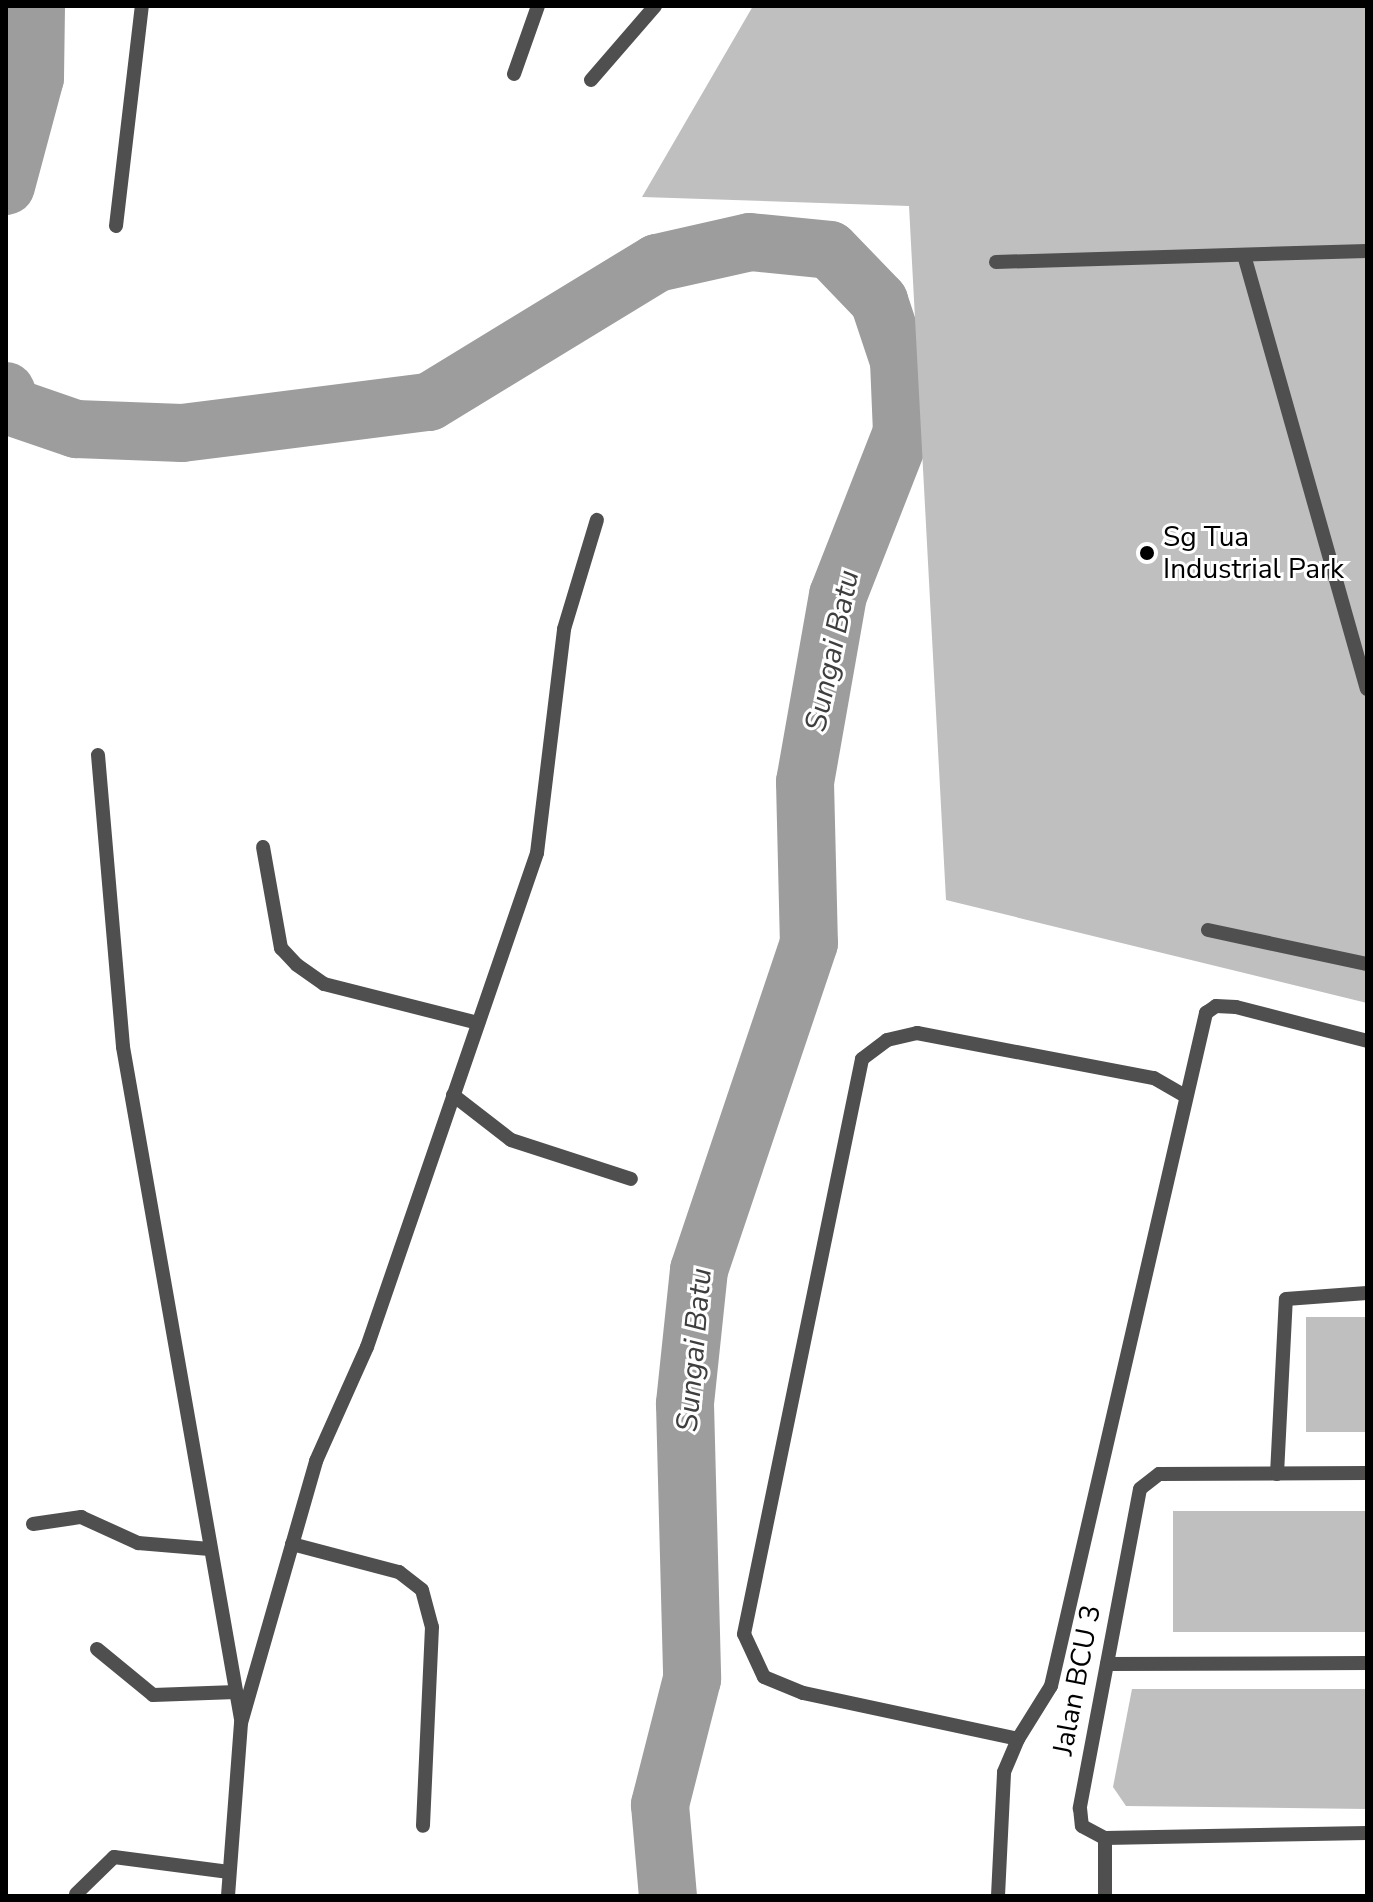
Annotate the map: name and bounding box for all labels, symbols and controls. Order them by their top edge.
place label: Sg Tua Industrial Park [1163,520,1344,586]
marker: Sg Tua Industrial Park [1138,544,1156,562]
water label: Sungai Batu [798,567,868,735]
water label: Sungai Batu [670,1267,720,1433]
street label: Jalan BCU 3 [1046,1602,1108,1758]

